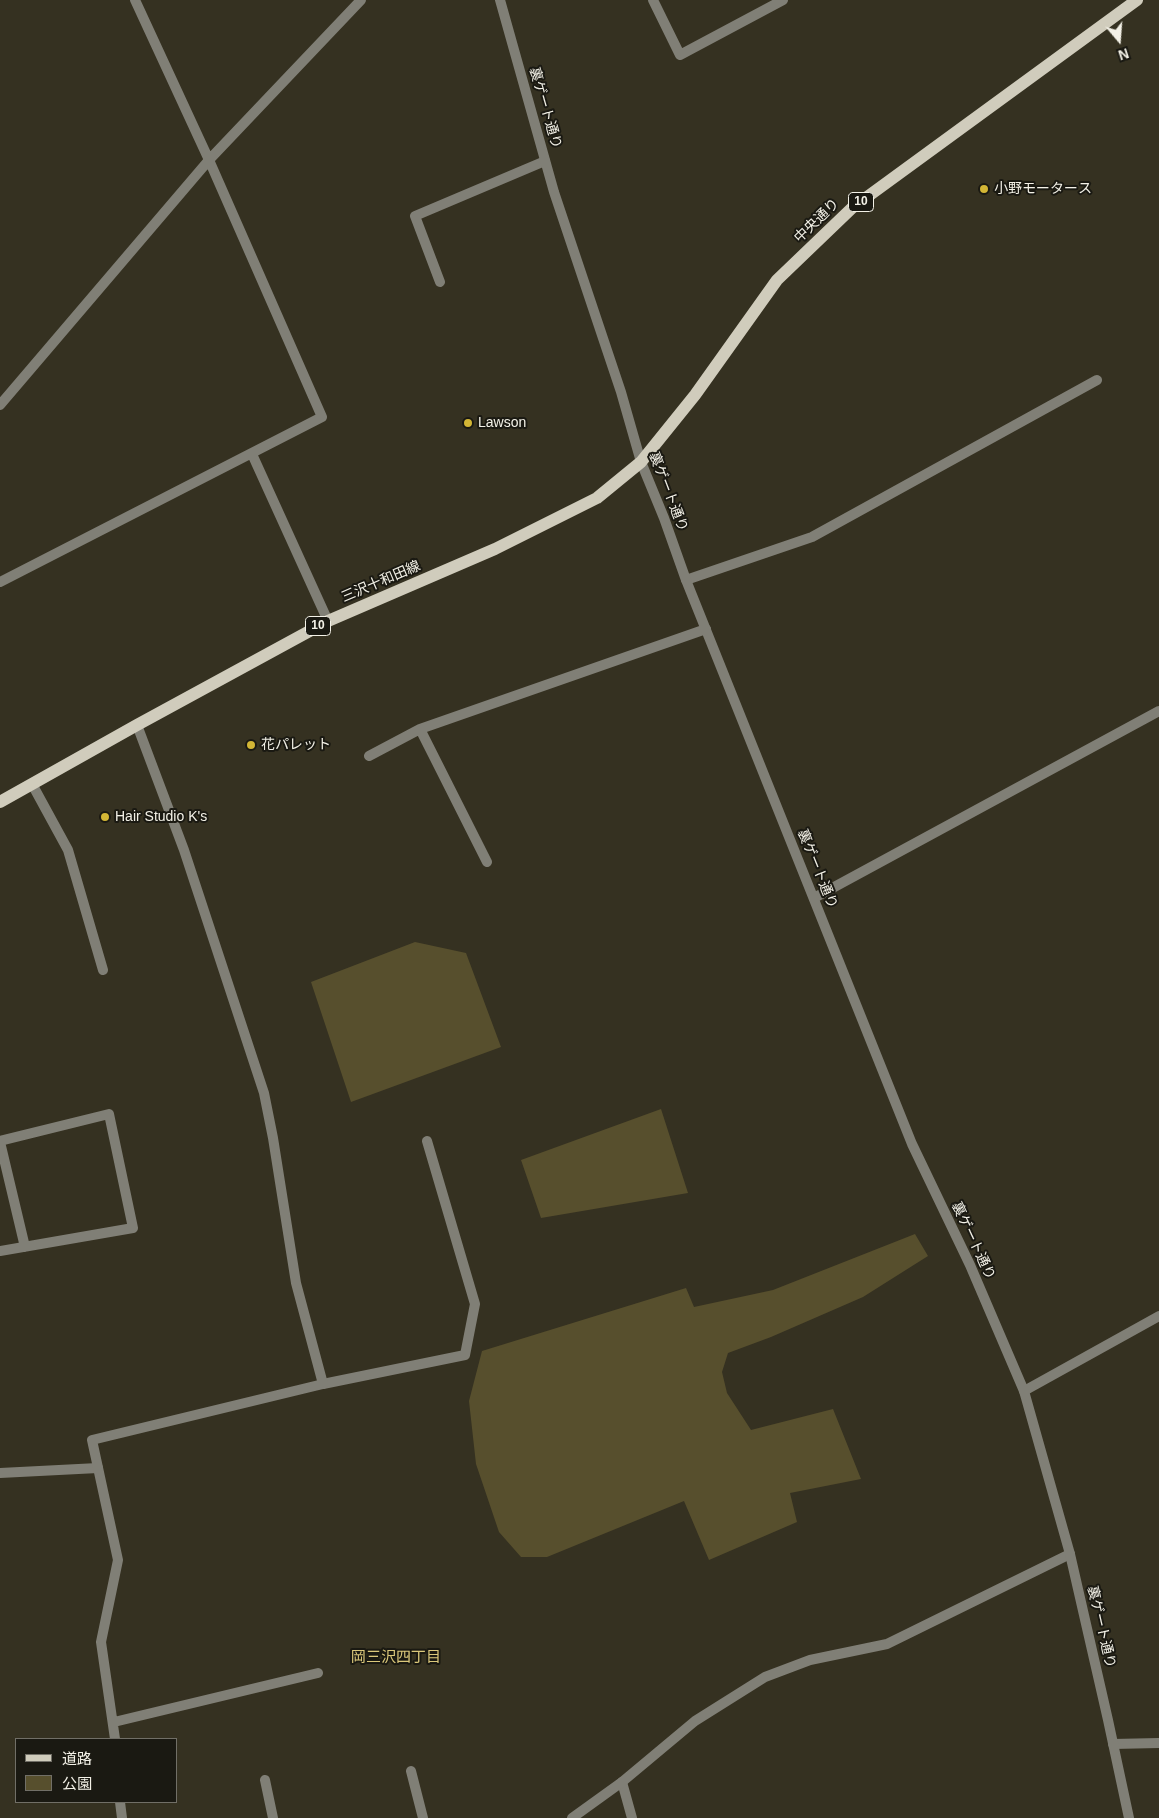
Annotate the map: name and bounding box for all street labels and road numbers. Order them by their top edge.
street label: 裏ゲート通り [525,65,565,151]
road number: 10 [848,192,874,212]
street label: 中央通り [791,196,843,246]
street label: 裏ゲート通り [645,450,691,534]
street label: 三沢十和田線 [339,558,423,606]
road number: 10 [306,616,330,636]
street label: 裏ゲート通り [793,827,841,911]
street label: 裏ゲート通り [948,1199,998,1283]
street label: 裏ゲート通り [1083,1584,1119,1670]

